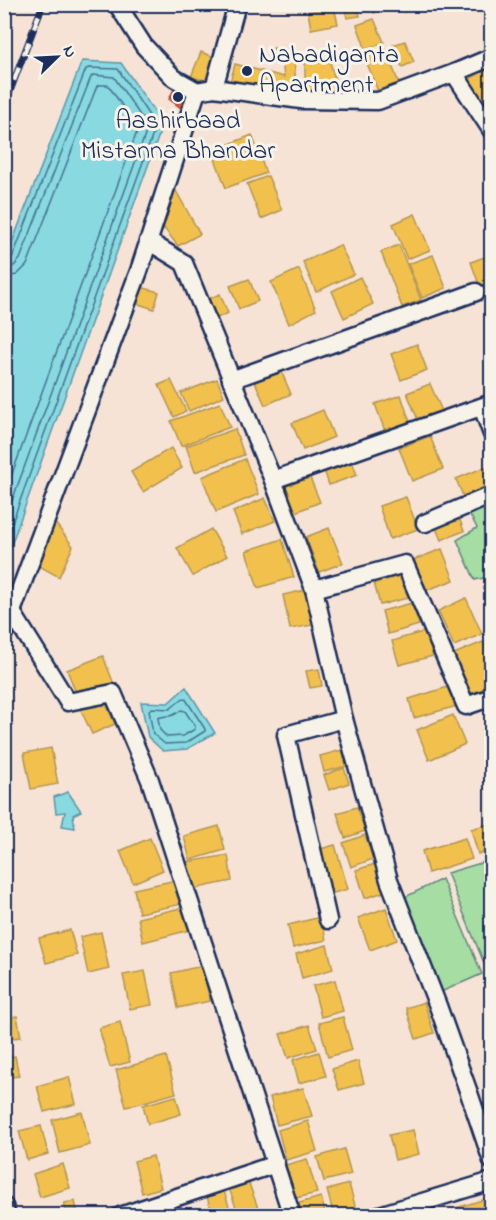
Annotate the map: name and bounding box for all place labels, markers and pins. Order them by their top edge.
place label: Nabadiganta Apartment [259,37,399,105]
marker: Nabadiganta Apartment [240,64,254,78]
marker: Aashirbaad Mistanna Bhandar [171,90,185,104]
place label: Aashirbaad Mistanna Bhandar [81,103,276,171]

